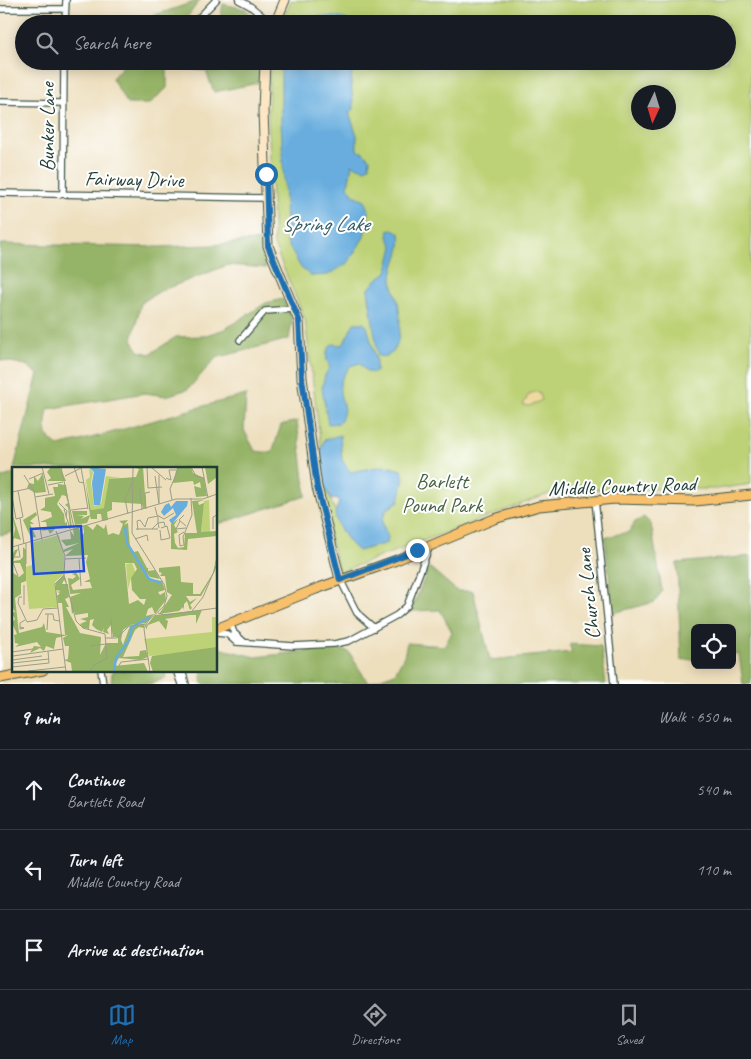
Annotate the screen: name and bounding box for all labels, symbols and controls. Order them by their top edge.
search box [15,15,736,70]
icon: search [33,29,61,57]
text: Search here [73,31,150,55]
street label: Bunker Lane [34,80,60,172]
north arrow [631,85,676,130]
route start [255,163,278,186]
street label: Fairway Drive [84,165,185,193]
water label: Spring Lake [281,210,372,238]
inset map [12,467,218,672]
park label: Barlett Pound Park [402,468,484,518]
street label: Middle Country Road [548,470,700,502]
route end [406,539,429,562]
street label: Church Lane [570,546,606,641]
map controls [691,624,736,669]
button: locate [691,624,736,669]
text: 9 min [20,704,60,730]
text: Walk · 650 m [659,707,731,727]
text: Continue [67,768,124,792]
icon: ahead [20,776,48,804]
text: 540 m [697,780,731,800]
text: Bartlett Road [67,792,143,812]
text: Turn left [67,848,122,872]
icon: left [20,856,48,884]
text: 110 m [697,860,731,880]
text: Middle Country Road [67,872,180,892]
icon: arrive [20,936,48,964]
text: Arrive at destination [67,938,203,962]
tab: Map [108,1001,136,1048]
tab: Directions [351,1001,400,1048]
tab: Saved [615,1001,643,1048]

